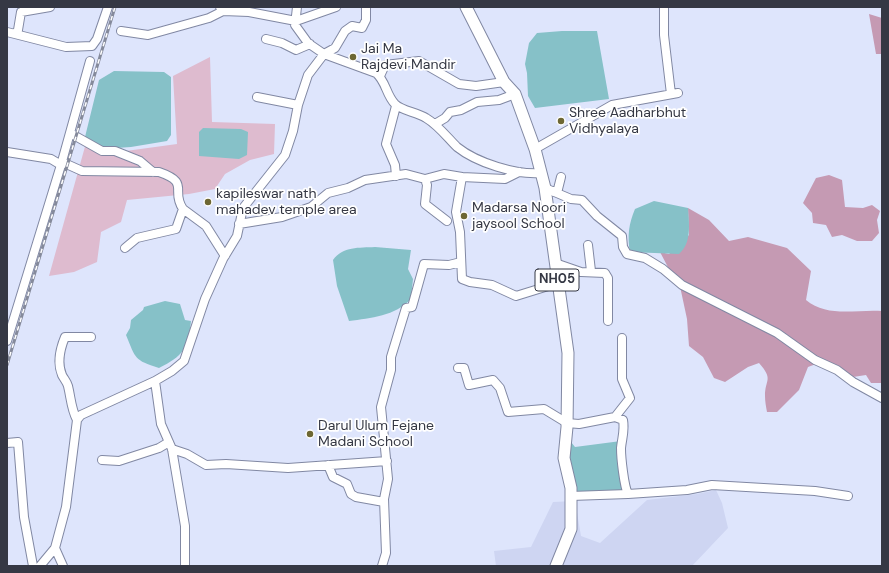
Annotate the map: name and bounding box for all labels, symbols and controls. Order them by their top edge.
place label: Jai Ma Rajdevi Mandir [361,41,456,74]
marker: Jai Ma Rajdevi Mandir [348,52,358,62]
place label: Shree Aadharbhut Vidhyalaya [569,105,686,138]
marker: Shree Aadharbhut Vidhyalaya [556,116,566,126]
place label: kapileswar nath mahadev temple area [216,186,357,218]
marker: kapileswar nath mahadev temple area [203,197,213,207]
place label: Madarsa Noori jaysool School [472,200,566,232]
marker: Madarsa Noori jaysool School [459,211,469,221]
road number: NH05 [535,269,579,291]
place label: Darul Ulum Fejane Madani School [318,418,434,450]
marker: Darul Ulum Fejane Madani School [305,429,315,439]

